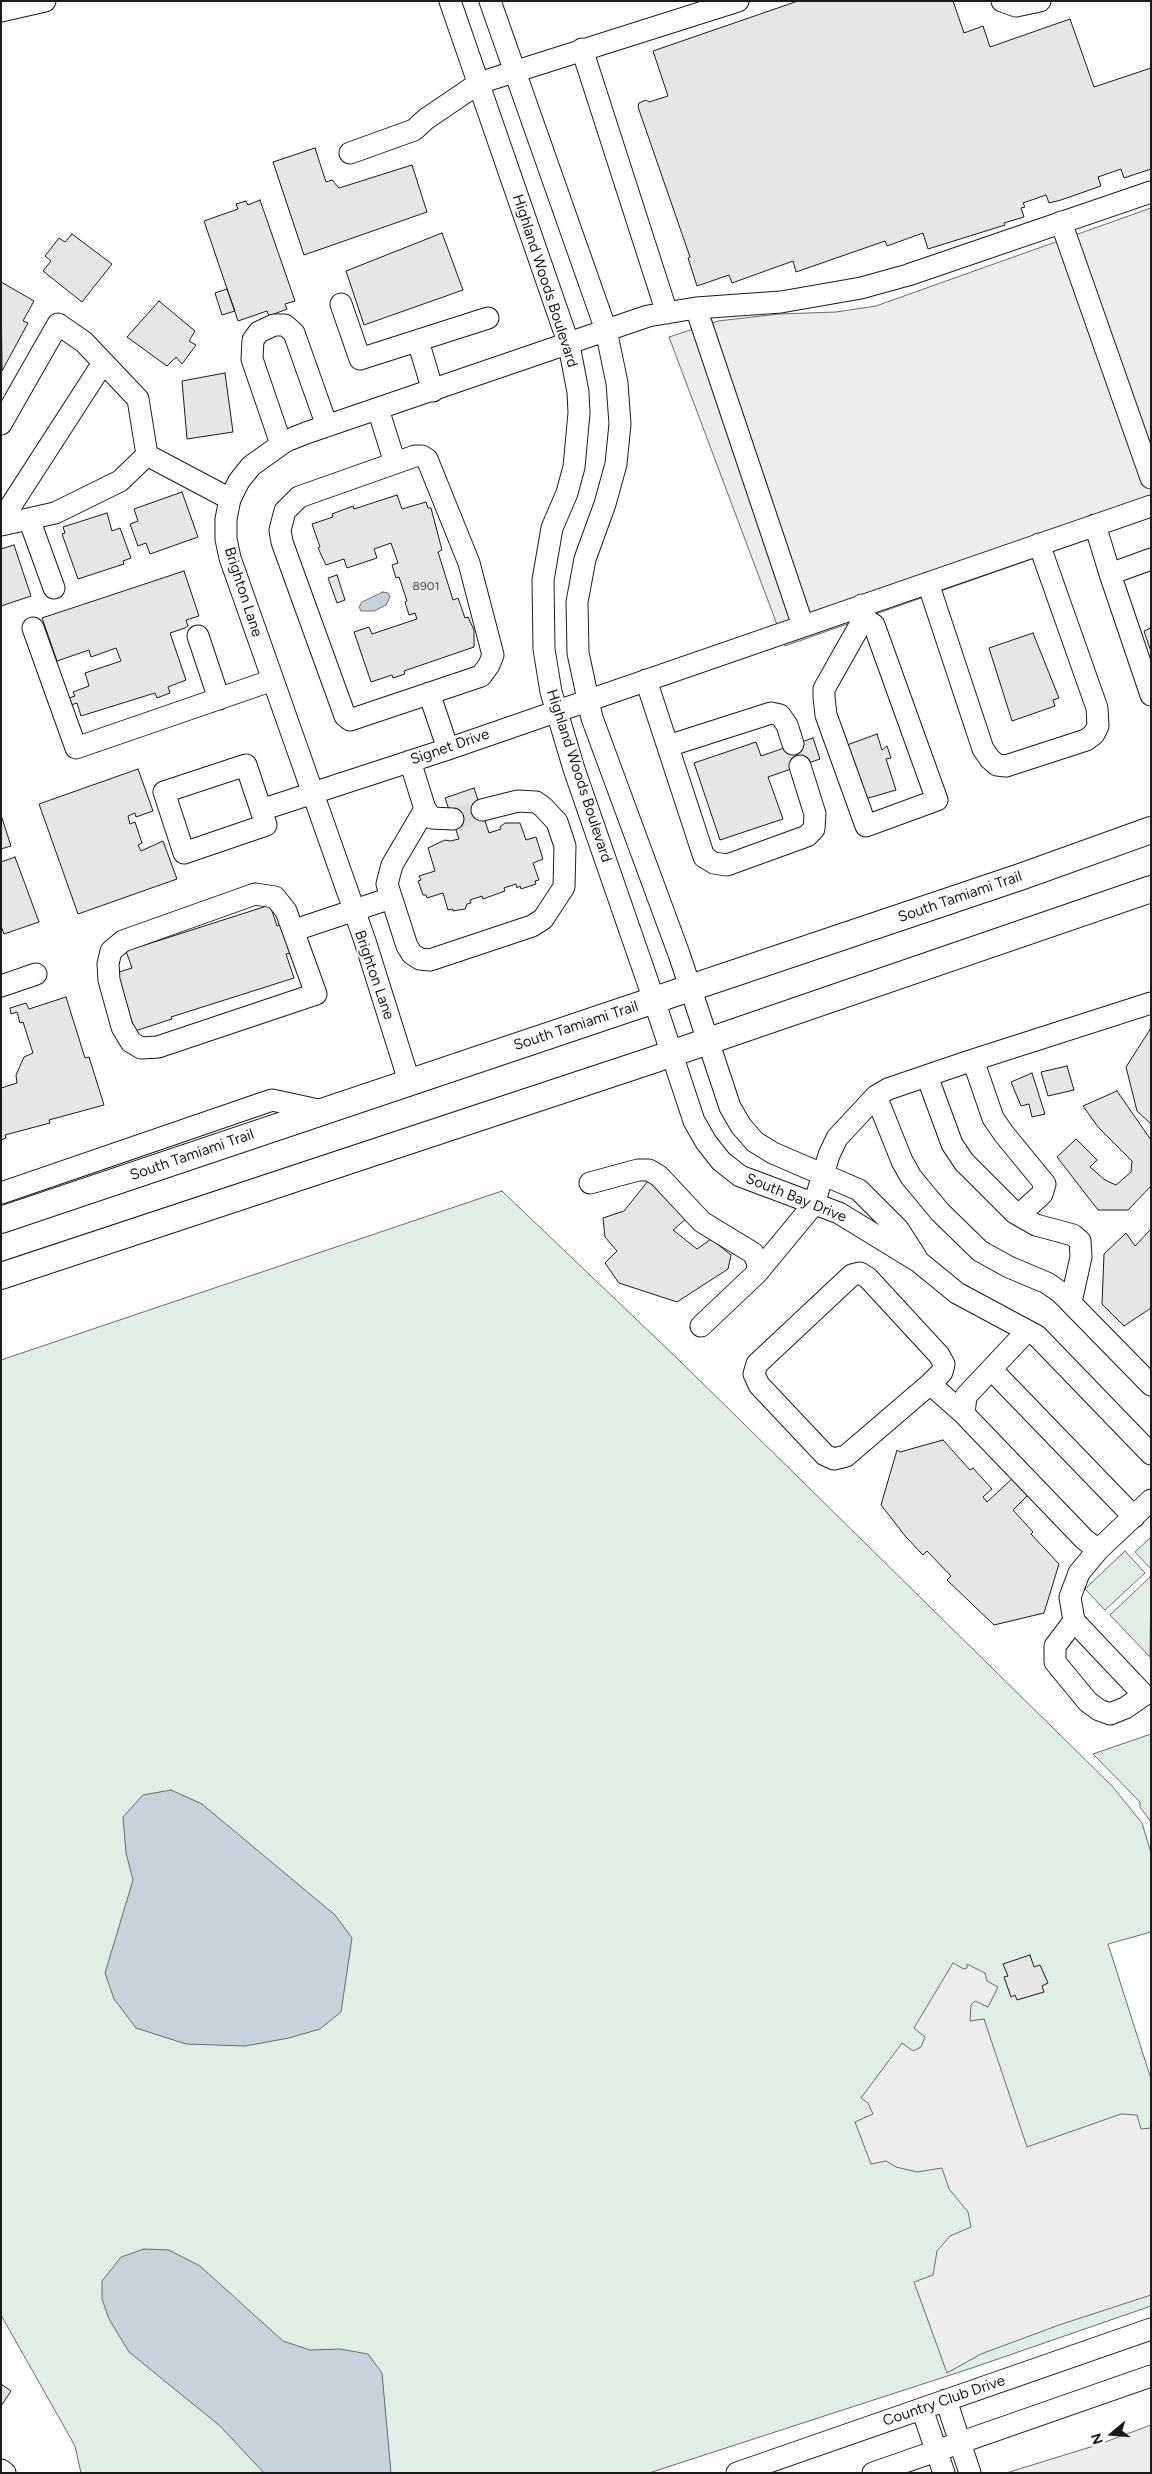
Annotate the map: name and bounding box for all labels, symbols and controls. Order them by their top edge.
street label: Highland Woods Boulevard [508,192,582,370]
street label: Brighton Lane [220,545,266,639]
house number: 8901 [413,579,439,593]
street label: Highland Woods Boulevard [542,687,616,865]
street label: Signet Drive [408,725,492,769]
street label: South Tamiami Trail [896,867,1024,927]
street label: Brighton Lane [350,928,398,1022]
street label: South Tamiami Trail [511,997,641,1055]
street label: South Tamiami Trail [128,1125,256,1185]
street label: South Bay Drive [743,1170,849,1226]
street label: Country Club Drive [880,2372,1008,2430]
north arrow [1087,2409,1137,2459]
text: N [1088,2431,1107,2447]

